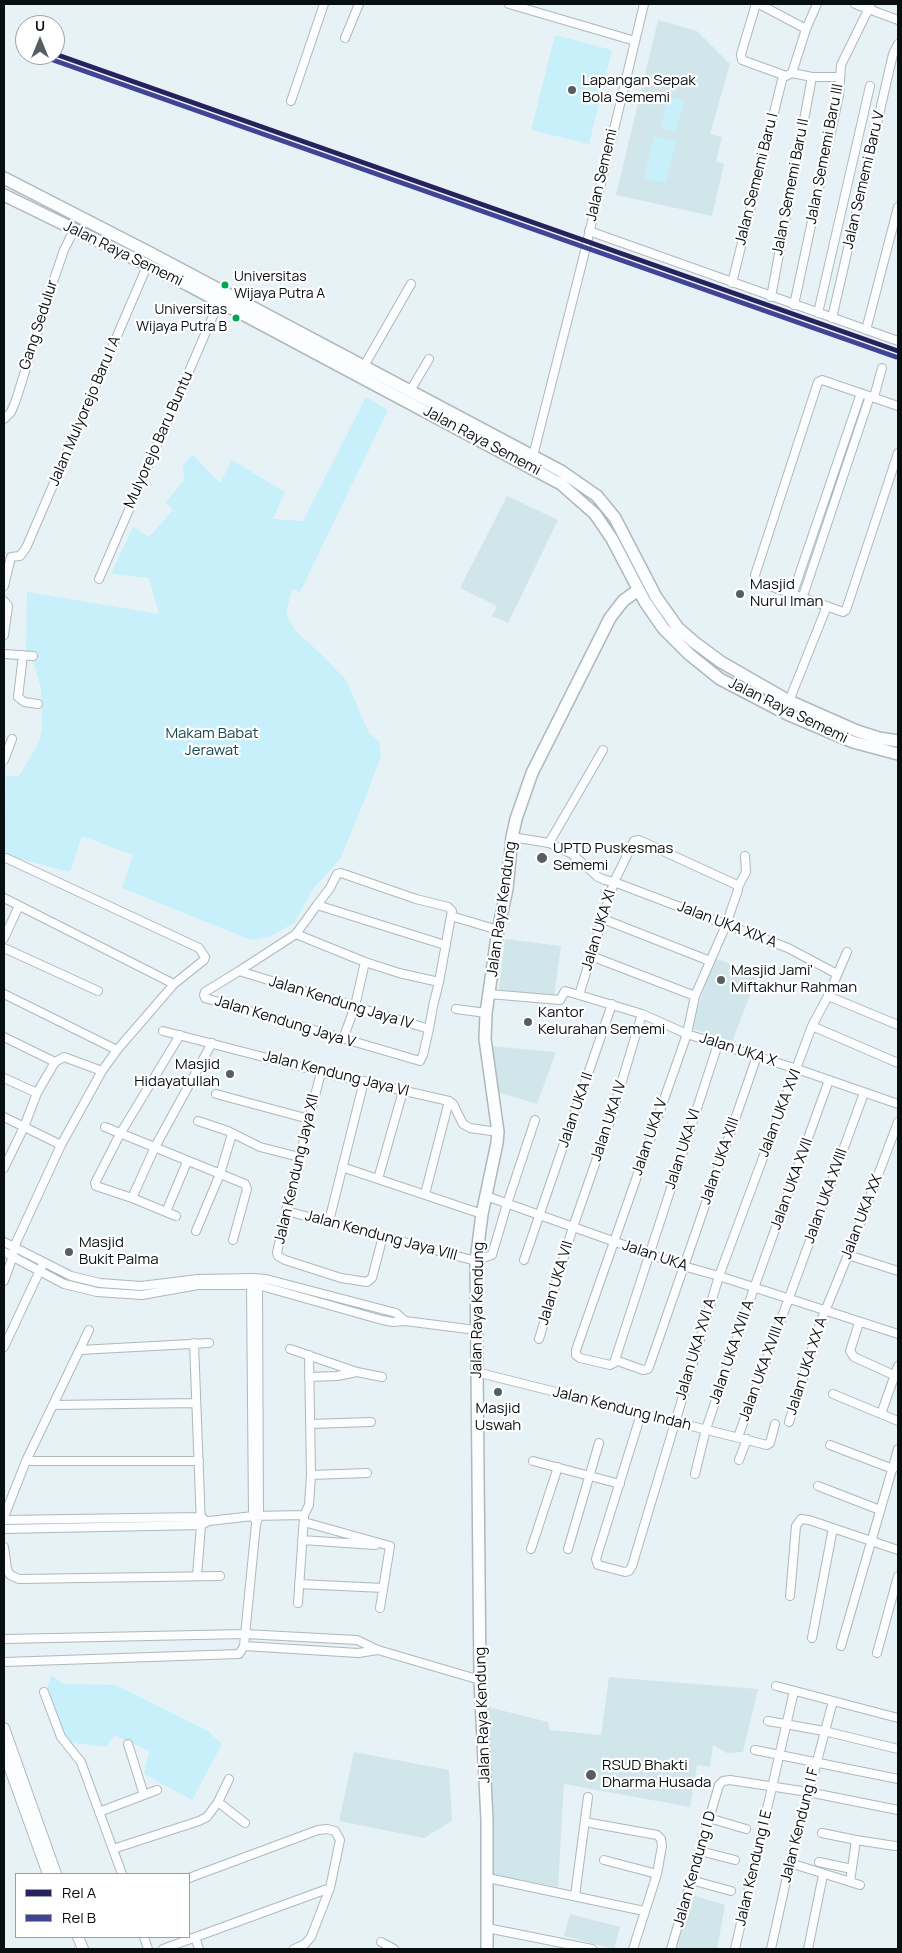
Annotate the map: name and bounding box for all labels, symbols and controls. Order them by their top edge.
north arrow [15,15,65,65]
text: U [35,16,45,35]
place label: Lapangan Sepak Bola Sememi [582,72,696,107]
street label: Jalan Sememi Baru III [803,82,847,226]
marker: Lapangan Sepak Bola Sememi [566,84,578,96]
street label: Jalan Sememi Baru V [839,109,889,251]
street label: Jalan Sememi Baru I [732,111,782,247]
street label: Jalan Sememi Baru II [769,117,813,257]
street label: Jalan Sememi [583,127,621,223]
street label: Jalan Raya Sememi [60,217,186,291]
place label: Universitas Wijaya Putra A [234,269,325,302]
street label: Gang Sedulur [16,278,62,372]
marker: Universitas Wijaya Putra A [220,280,230,290]
place label: Universitas Wijaya Putra B [136,302,227,334]
marker: Universitas Wijaya Putra B [231,313,241,323]
street label: Jalan Mulyorejo Baru I A [45,333,125,489]
street label: Mulyorejo Baru Buntu [121,369,197,511]
street label: Jalan Raya Sememi [420,402,544,480]
place label: Masjid Nurul Iman [750,576,823,611]
marker: Masjid Nurul Iman [734,588,746,600]
street label: Jalan Raya Sememi [725,674,851,748]
park label: Makam Babat Jerawat [165,725,259,760]
street label: Jalan Raya Kendung [484,840,520,978]
place label: UPTD Puskesmas Sememi [553,840,673,875]
marker: UPTD Puskesmas Sememi [535,851,549,865]
street label: Jalan UKA XI [578,887,620,973]
street label: Jalan UKA XIX A [675,898,779,952]
place label: Masjid Jami' Miftakhur Rahman [731,962,857,997]
street label: Jalan Kendung Jaya IV [267,973,415,1033]
marker: Masjid Jami' Miftakhur Rahman [715,974,727,986]
street label: Jalan Kendung Jaya V [212,992,358,1052]
place label: Kantor Kelurahan Sememi [538,1004,665,1039]
marker: Kantor Kelurahan Sememi [522,1016,534,1028]
street label: Jalan UKA X [697,1029,779,1071]
street label: Jalan Kendung Jaya VI [261,1047,411,1101]
place label: Masjid Hidayatullah [134,1056,220,1091]
street label: Jalan UKA XVI [755,1067,805,1159]
marker: Masjid Hidayatullah [224,1068,236,1080]
street label: Jalan UKA II [555,1070,597,1150]
street label: Jalan UKA IV [588,1079,630,1163]
street label: Jalan Kendung Jaya XII [271,1092,323,1246]
street label: Jalan UKA V [628,1096,672,1178]
street label: Jalan UKA VI [662,1107,704,1191]
street label: Jalan UKA XIII [697,1115,743,1207]
street label: Jalan UKA XVII [767,1136,817,1232]
street label: Jalan UKA XVIII [801,1146,851,1246]
street label: Jalan UKA XX [838,1172,886,1262]
street label: Jalan Kendung Jaya VIII [303,1207,459,1265]
place label: Masjid Bukit Palma [79,1234,159,1269]
street label: Jalan UKA [620,1236,690,1276]
street label: Jalan UKA VII [535,1239,577,1327]
street label: Jalan Raya Kendung [468,1242,488,1378]
marker: Masjid Bukit Palma [63,1246,75,1258]
street label: Jalan UKA XVI A [672,1296,720,1402]
street label: Jalan UKA XVII A [706,1298,758,1406]
street label: Jalan UKA XVIII A [735,1312,791,1424]
street label: Jalan UKA XX A [783,1315,831,1417]
street label: Jalan Kendung Indah [551,1383,693,1435]
marker: Masjid Uswah [492,1386,504,1398]
place label: Masjid Uswah [475,1400,521,1435]
street label: Jalan Raya Kendung [472,1646,494,1784]
place label: RSUD Bhakti Dharma Husada [602,1757,711,1792]
street label: Jalan Kendung I F [777,1766,823,1884]
marker: RSUD Bhakti Dharma Husada [584,1768,598,1782]
street label: Jalan Kendung I E [732,1808,776,1928]
street label: Jalan Kendung I D [670,1809,720,1929]
legend [15,1873,190,1938]
text: Rel A [62,1882,96,1903]
text: Rel B [62,1907,96,1928]

